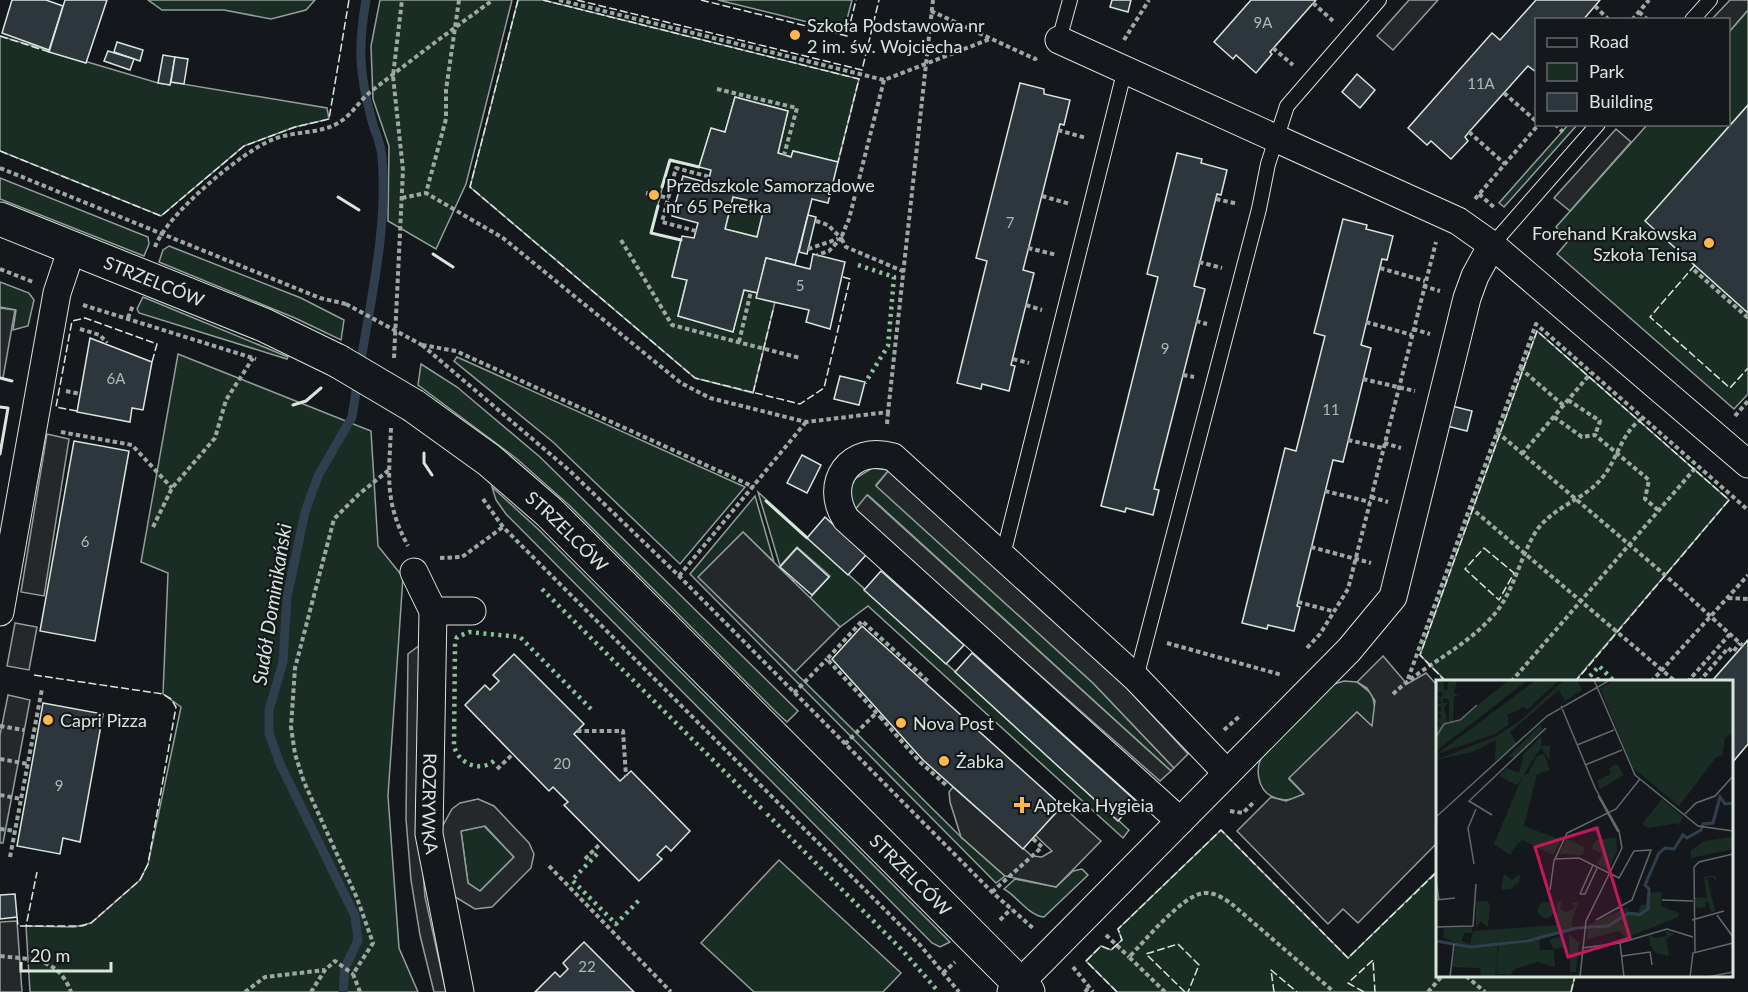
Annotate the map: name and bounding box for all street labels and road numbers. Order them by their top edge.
street label: STRZELCÓW [101,251,208,311]
street label: STRZELCÓW [521,486,613,576]
street label: ROZRYWKA [417,753,444,857]
street label: STRZELCÓW [865,829,956,920]

